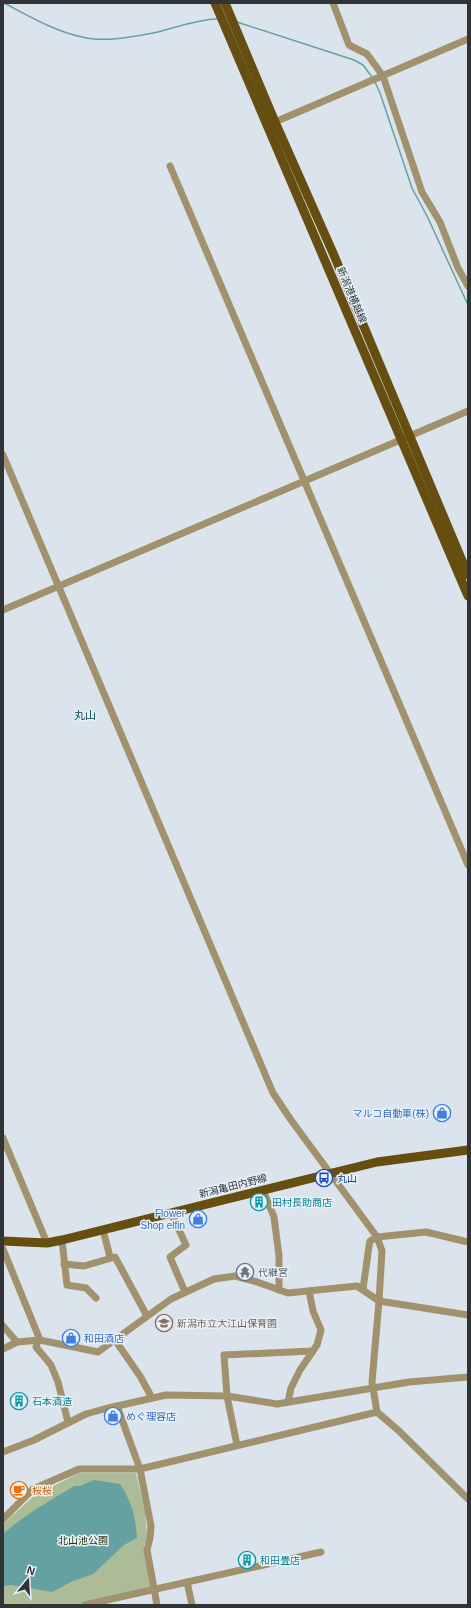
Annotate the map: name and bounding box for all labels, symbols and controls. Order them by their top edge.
street label: 新潟港横越線 [335,265,369,325]
district label: 丸山 [74,709,96,721]
shop icon: マルコ自動車(株) [432,1103,452,1123]
place label: マルコ自動車(株) [353,1108,429,1119]
bus stop icon: 丸山 [314,1168,334,1188]
street label: 新潟亀田内野線 [198,1172,268,1200]
place label: 丸山 [337,1173,357,1184]
building icon: 田村長助商店 [249,1192,269,1212]
place label: 田村長助商店 [272,1197,332,1208]
place label: Flower Shop elfin [141,1208,186,1231]
shop icon: Flower Shop elfin [188,1209,208,1229]
temple icon: 代継宮 [235,1262,255,1282]
place label: 代継宮 [258,1267,288,1278]
school or university icon: 新潟市立大江山保育園 [154,1313,174,1333]
place label: 新潟市立大江山保育園 [177,1318,277,1329]
shop icon: 和田酒店 [61,1328,81,1348]
place label: 和田酒店 [84,1333,124,1344]
building icon: 石本酒造 [9,1391,29,1411]
place label: 石本酒造 [32,1396,72,1407]
shop icon: めぐ理容店 [103,1406,123,1426]
place label: めぐ理容店 [126,1411,176,1422]
cafe icon: 桜桜 [9,1480,29,1500]
place label: 桜桜 [32,1485,52,1496]
park label: 北山池公園 [58,1535,108,1546]
building icon: 和田畳店 [237,1550,257,1570]
place label: 和田畳店 [260,1555,300,1566]
north arrow [8,1560,48,1600]
text: N [25,1564,37,1577]

